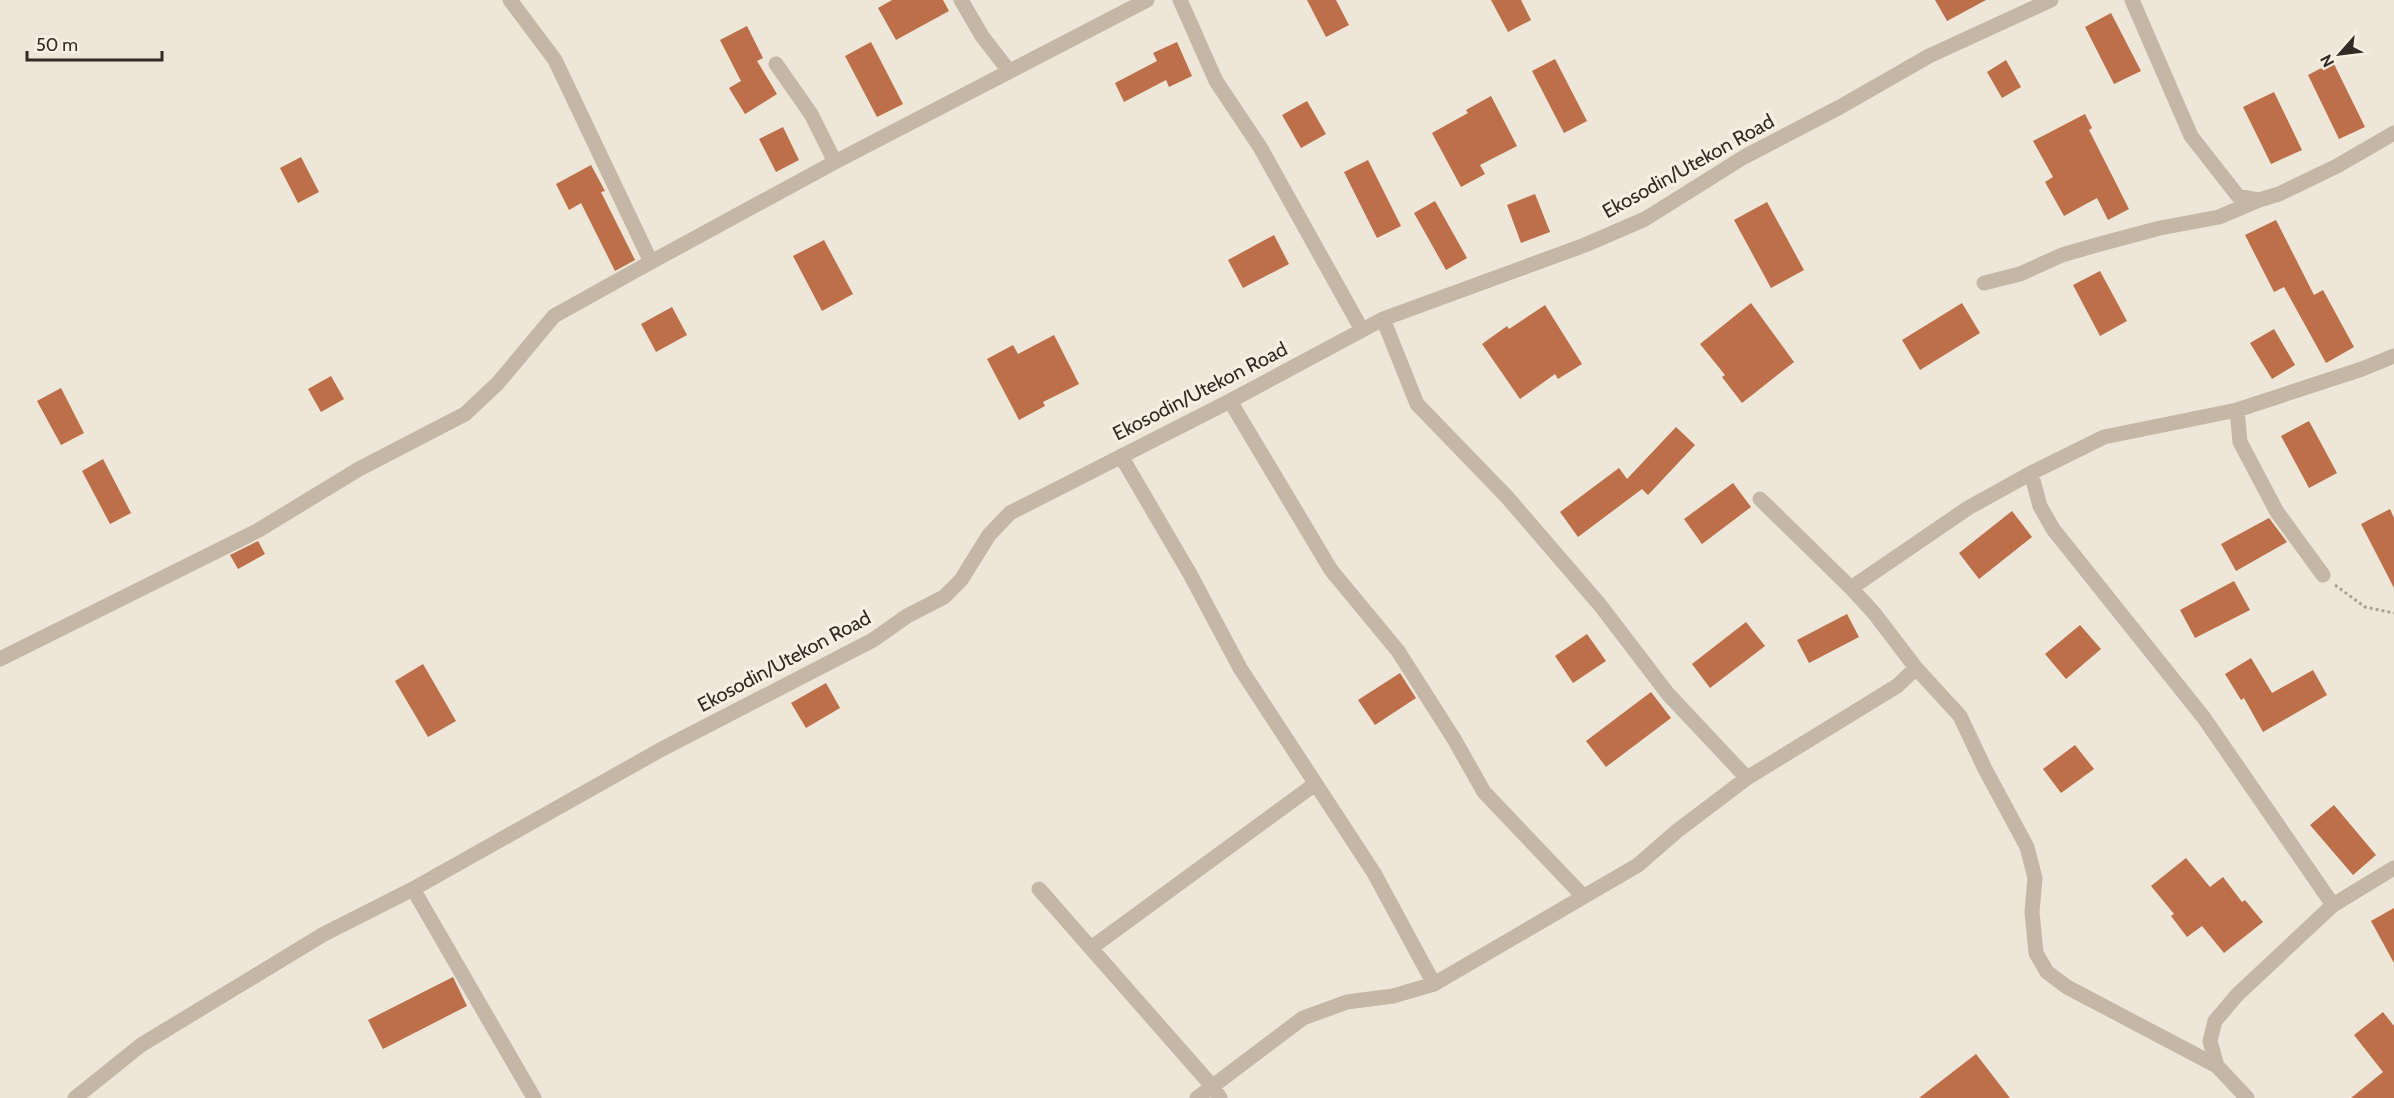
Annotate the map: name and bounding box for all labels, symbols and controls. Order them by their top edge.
scale bar [27,24,162,62]
north arrow [2310,24,2370,84]
text: 50 m [36,34,78,56]
text: N [2316,51,2338,70]
street label: Ekosodin/Utekon Road [1598,109,1778,223]
street label: Ekosodin/Utekon Road [1109,337,1291,445]
street label: Ekosodin/Utekon Road [693,605,875,717]

